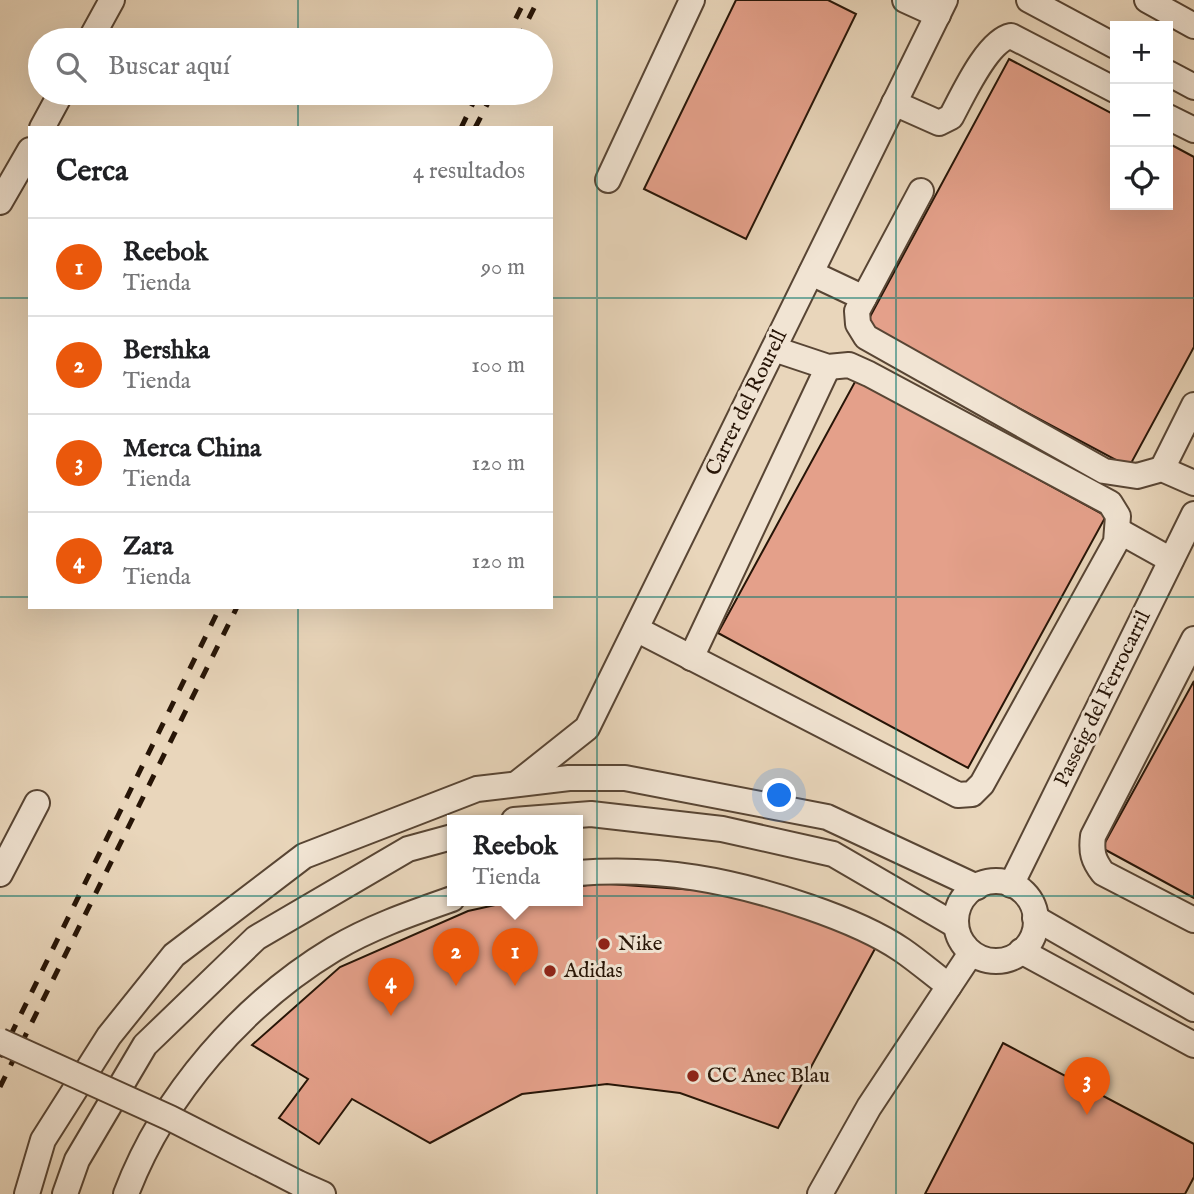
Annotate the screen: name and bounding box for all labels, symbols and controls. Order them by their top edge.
map controls [1110,21,1173,210]
button: + [1110,21,1173,84]
search box [28,28,553,105]
icon: search [52,48,90,86]
text: Buscar aquí [108,50,230,83]
button: − [1110,84,1173,147]
button: locate [1110,147,1173,210]
text: Cerca [56,153,128,191]
text: 4 resultados [413,157,525,186]
text: Reebok [123,236,208,269]
text: 1 [75,253,83,282]
text: 90 m [481,253,525,282]
text: Tienda [123,269,191,298]
street label: Carrer del Rourell [700,325,794,481]
text: Bershka [123,334,210,367]
text: 2 [74,351,84,380]
text: 100 m [471,351,525,380]
text: Tienda [123,367,191,396]
text: Merca China [123,432,261,465]
text: 3 [75,449,83,478]
text: 120 m [472,449,525,478]
text: Tienda [123,465,191,494]
text: Zara [123,530,173,563]
text: 4 [73,547,85,576]
text: 120 m [472,547,525,576]
text: Tienda [123,563,191,592]
street label: Passeig del Ferrocarril [1049,606,1157,792]
your location [762,778,796,812]
popup [447,815,583,906]
text: Reebok [472,830,558,863]
text: Tienda [472,863,540,892]
pin: 2 [433,928,479,986]
pin: 1 [492,928,538,986]
place label: Nike [618,931,663,958]
marker: Nike [596,936,612,952]
pin: 4 [368,958,414,1016]
place label: Adidas [563,958,623,985]
marker: Adidas [542,963,558,979]
pin: 3 [1064,1057,1110,1115]
place label: CC Anec Blau [707,1063,830,1090]
marker: CC Anec Blau [685,1068,701,1084]

